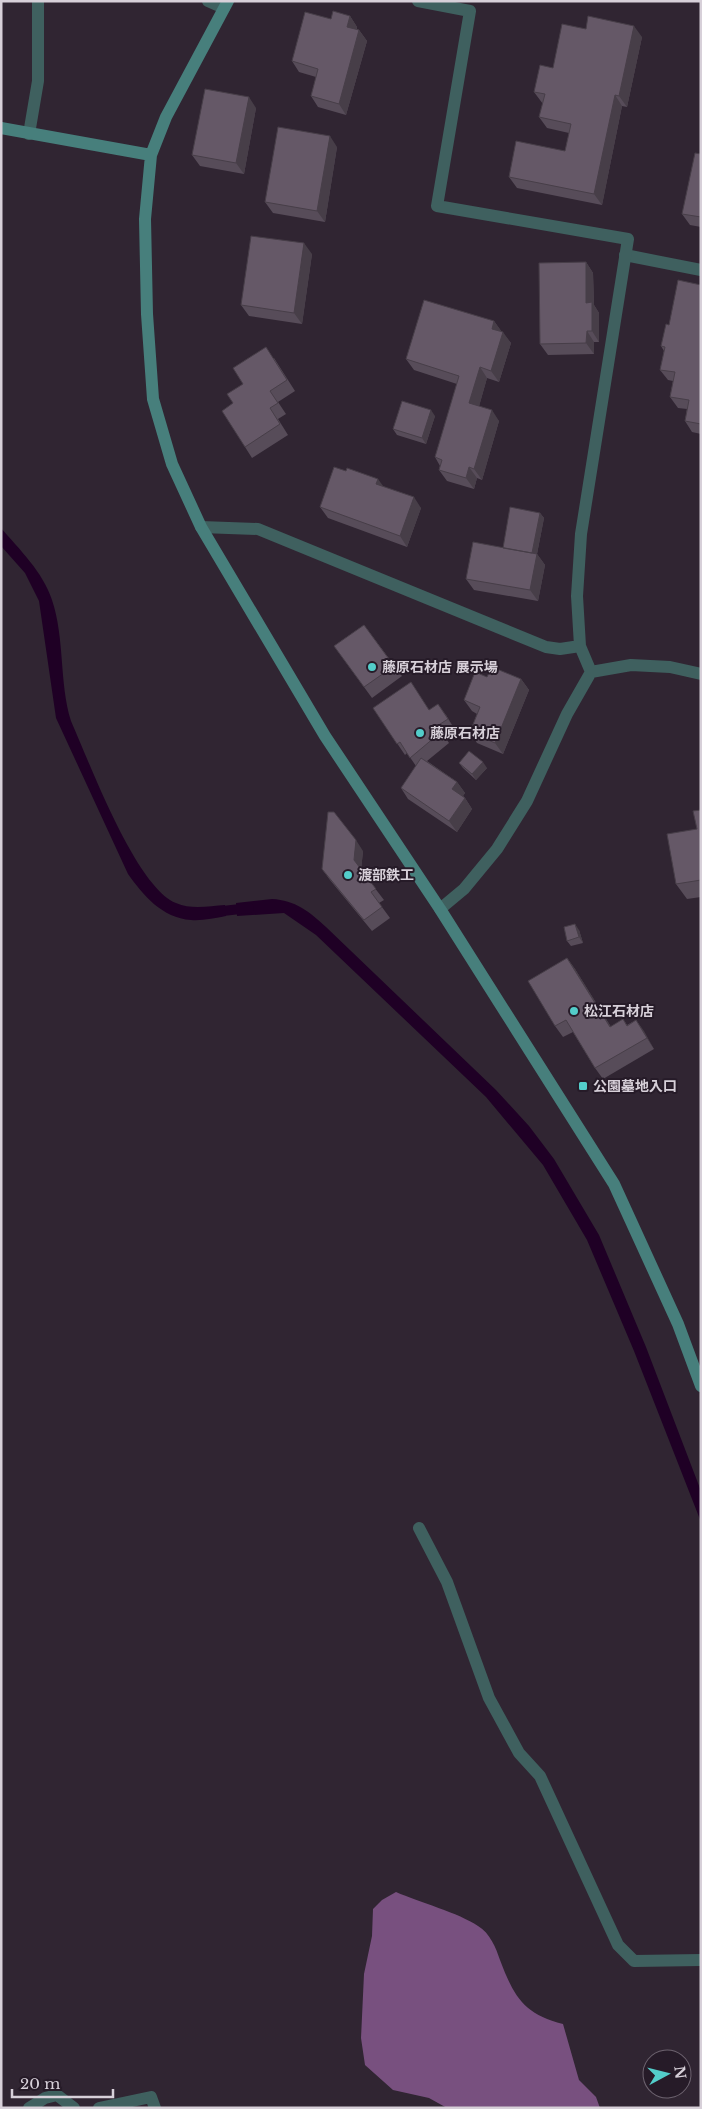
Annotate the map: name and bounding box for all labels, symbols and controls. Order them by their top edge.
place label: 藤原石材店 展示場 [382,658,498,676]
marker: 藤原石材店 展示場 [366,661,378,673]
place label: 藤原石材店 [430,724,500,742]
marker: 藤原石材店 [414,727,426,739]
place label: 渡部鉄工 [358,866,414,884]
marker: 渡部鉄工 [342,869,354,881]
place label: 松江石材店 [584,1002,654,1020]
marker: 松江石材店 [568,1005,580,1017]
place label: 公園墓地入口 [593,1077,677,1095]
marker: 公園墓地入口 [577,1080,589,1092]
north arrow [642,2049,692,2099]
text: N [670,2065,690,2080]
scale bar [12,2066,114,2098]
text: 20 m [20,2074,60,2093]

